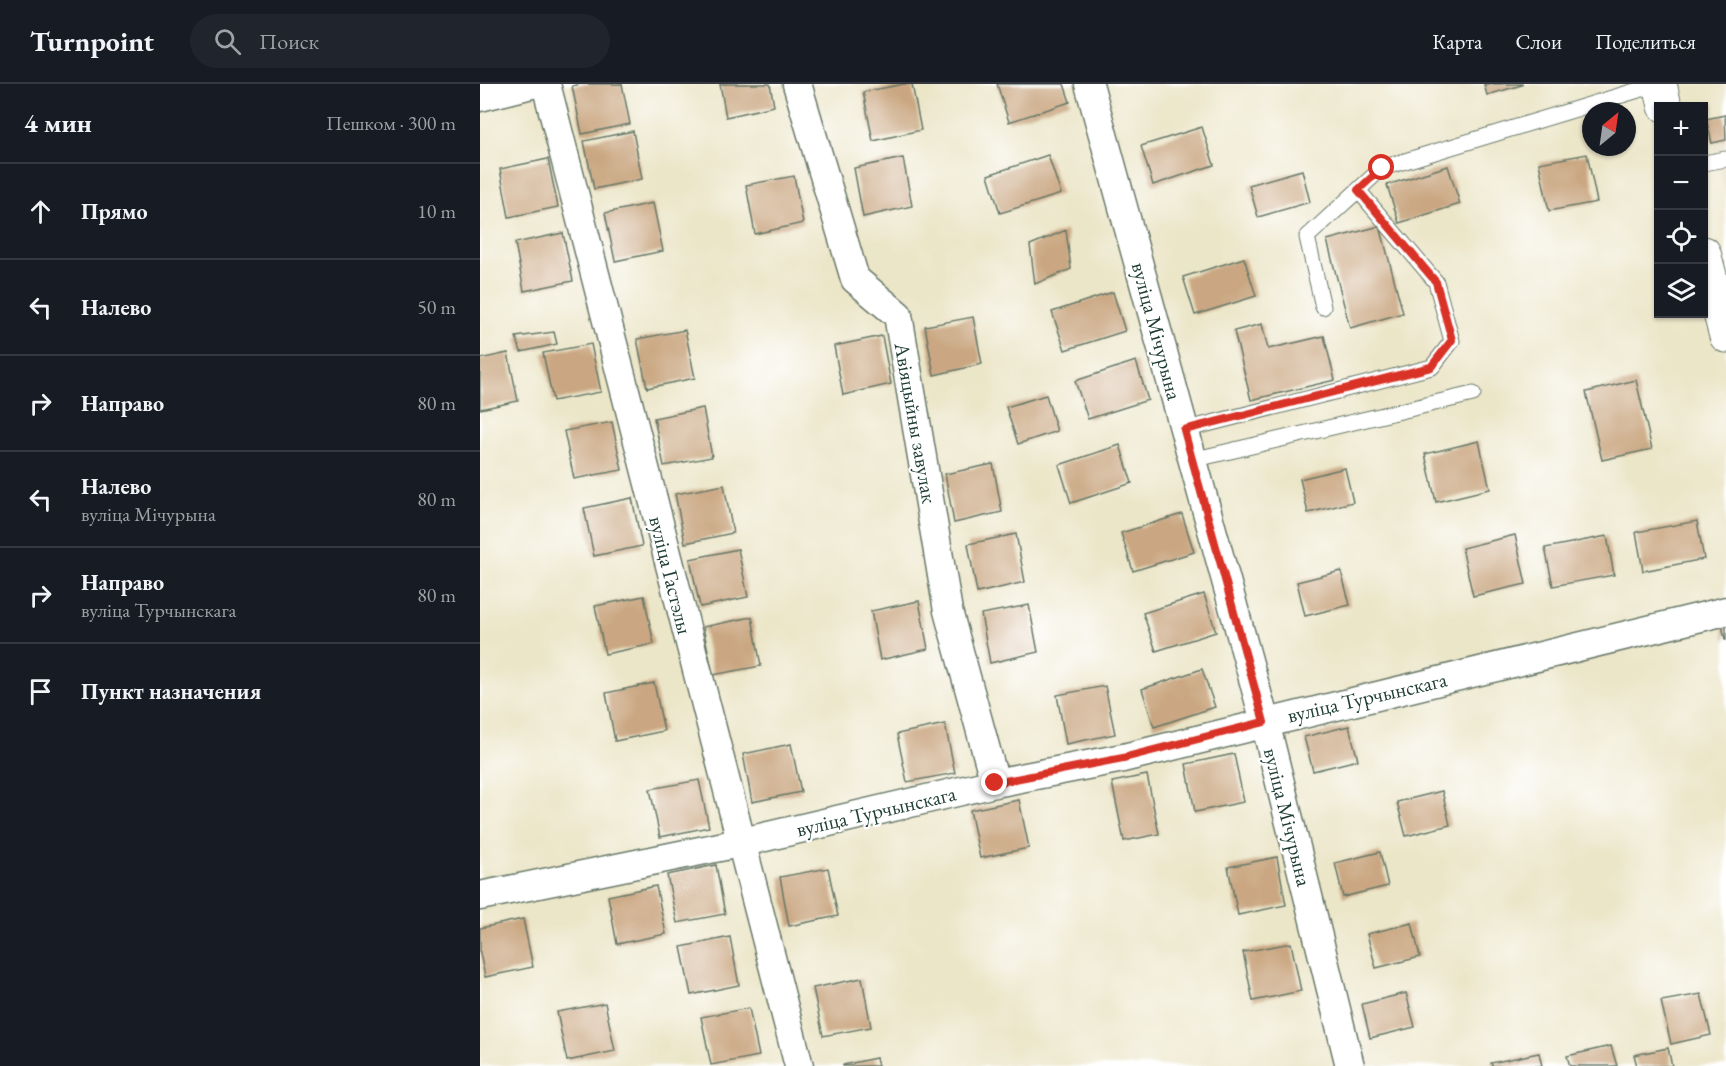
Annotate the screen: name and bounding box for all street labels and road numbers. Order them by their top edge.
street label: вуліца Мічурына [1126,259,1189,403]
street label: Авіяцыйны завулак [888,339,943,506]
street label: вуліца Гастэлы [643,513,699,637]
street label: вуліца Турчынскага [1284,665,1450,729]
street label: вуліца Мічурына [1258,745,1318,890]
street label: вуліца Турчынскага [793,779,959,843]

